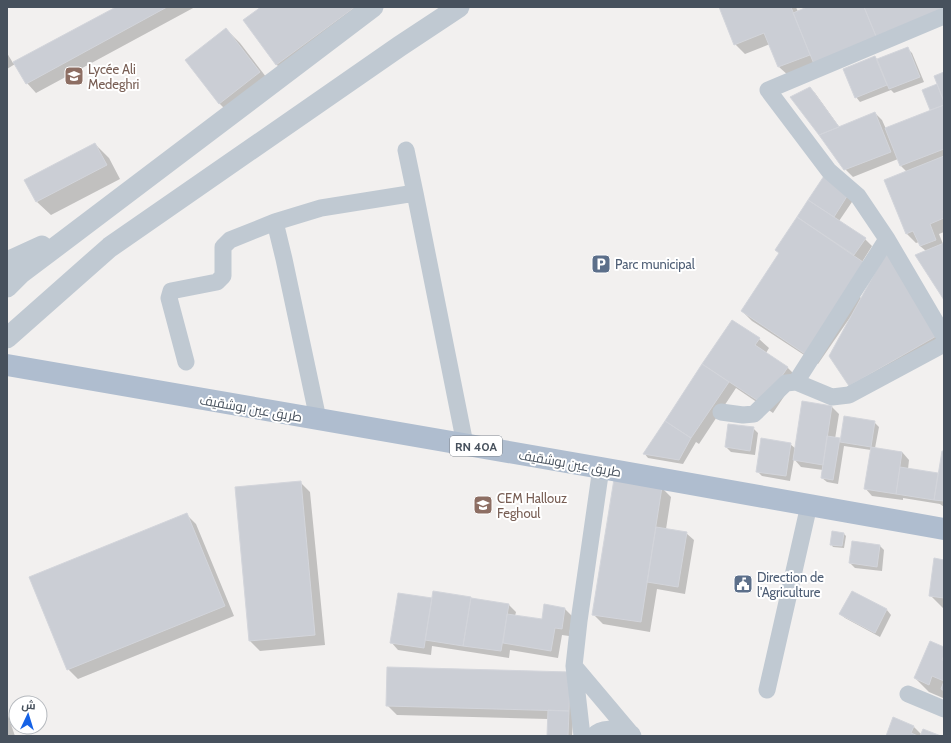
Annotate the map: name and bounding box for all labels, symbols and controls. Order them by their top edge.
place label: Lycée Ali Medeghri [88,61,139,92]
school or university icon: Lycée Ali Medeghri [63,65,85,87]
parking icon: Parc municipal [590,253,612,275]
place label: Parc municipal [615,256,695,272]
street label: طريق عين بوشقيف [199,391,303,425]
road number: RN 40A [450,436,502,456]
street label: طريق عين بوشقيف [518,446,622,480]
place label: CEM Hallouz Feghoul [497,490,567,521]
school or university icon: CEM Hallouz Feghoul [472,494,494,516]
place label: Direction de l'Agriculture [757,569,824,600]
public building icon: Direction de l'Agriculture [732,573,754,595]
north arrow [8,695,48,735]
text: ش [21,698,36,712]

